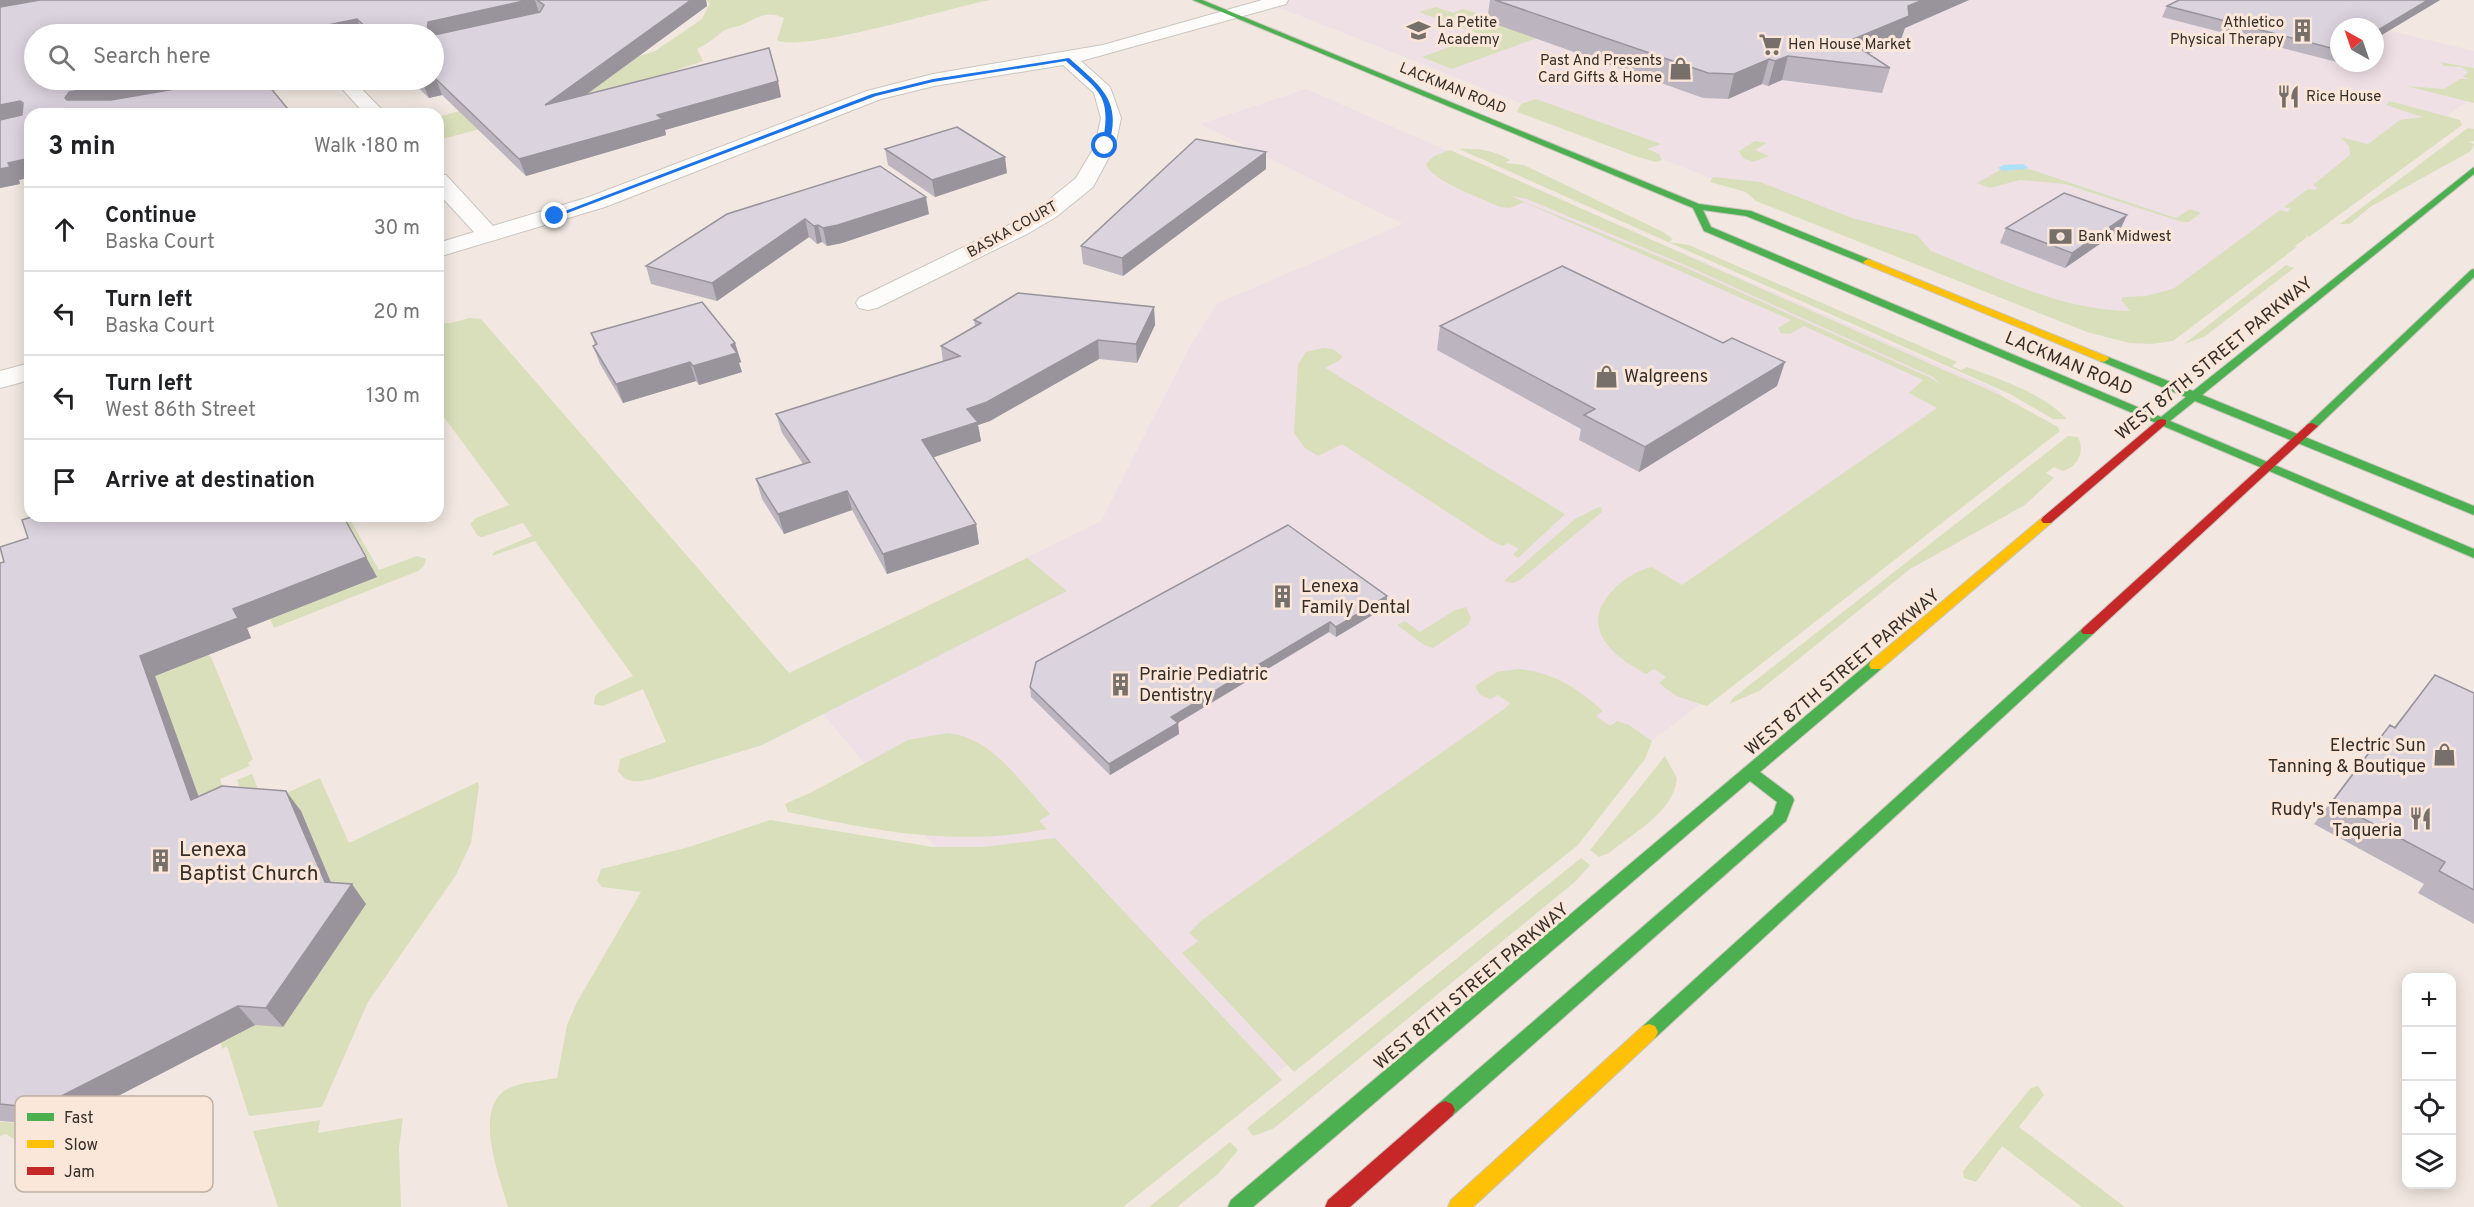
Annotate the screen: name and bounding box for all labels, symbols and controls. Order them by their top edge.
place label: La Petite Academy [1437,14,1500,50]
place label: Athletico Physical Therapy [2170,14,2284,50]
school or university icon: La Petite Academy [1406,18,1432,44]
building icon: Athletico Physical Therapy [2289,18,2315,44]
north arrow [2330,18,2384,72]
search box [24,24,444,90]
supermarket icon: Hen House Market [1757,31,1783,57]
place label: Hen House Market [1788,36,1911,55]
icon: search [45,41,78,74]
text: Search here [93,44,211,71]
place label: Past And Presents Card Gifts & Home [1538,52,1662,88]
shop icon: Past And Presents Card Gifts & Home [1667,56,1693,82]
street label: LACKMAN ROAD [1396,59,1509,120]
restaurant icon: Rice House [2275,83,2301,109]
place label: Rice House [2306,88,2381,107]
text: 3 min [48,131,116,164]
route start [1091,132,1117,158]
text: Walk · 180 m [314,134,420,160]
street label: BASKA COURT [964,198,1061,263]
route end [541,202,567,228]
text: Continue [105,203,196,230]
icon: ahead [48,213,81,246]
text: 30 m [374,216,420,242]
bank icon: Bank Midwest [2047,223,2073,249]
place label: Bank Midwest [2078,228,2171,247]
text: Baska Court [105,230,215,256]
street label: WEST 87TH STREET PARKWAY [2111,272,2318,446]
text: Turn left [105,287,193,314]
icon: left [48,297,81,330]
text: 20 m [373,300,420,326]
text: Baska Court [105,314,215,340]
street label: LACKMAN ROAD [2001,327,2136,402]
shop icon: Walgreens [1593,363,1619,389]
place label: Walgreens [1624,366,1708,389]
text: Turn left [105,371,193,398]
icon: left [48,381,81,414]
text: 130 m [366,384,420,410]
text: West 86th Street [105,398,256,424]
icon: arrive [48,465,81,498]
text: Arrive at destination [105,468,315,495]
place label: Lenexa Family Dental [1301,576,1410,620]
building icon: Lenexa Family Dental [1270,583,1296,609]
street label: WEST 87TH STREET PARKWAY [1741,585,1945,762]
place label: Prairie Pediatric Dentistry [1139,664,1268,708]
building icon: Prairie Pediatric Dentistry [1108,671,1134,697]
place label: Electric Sun Tanning & Boutique [2268,735,2426,779]
shop icon: Electric Sun Tanning & Boutique [2431,742,2457,768]
place label: Rudy's Tenampa Taqueria [2271,799,2402,843]
restaurant icon: Rudy's Tenampa Taqueria [2407,806,2433,832]
place label: Lenexa Baptist Church [179,837,319,888]
building icon: Lenexa Baptist Church [148,848,174,874]
street label: WEST 87TH STREET PARKWAY [1370,899,1574,1076]
map controls [2402,973,2456,1189]
button: + [2402,973,2456,1027]
button: − [2402,1027,2456,1081]
button: locate [2402,1081,2456,1135]
legend [15,1096,213,1192]
text: Fast [64,1109,94,1129]
button: layers [2402,1135,2456,1189]
text: Slow [64,1136,98,1156]
text: Jam [64,1163,95,1183]

